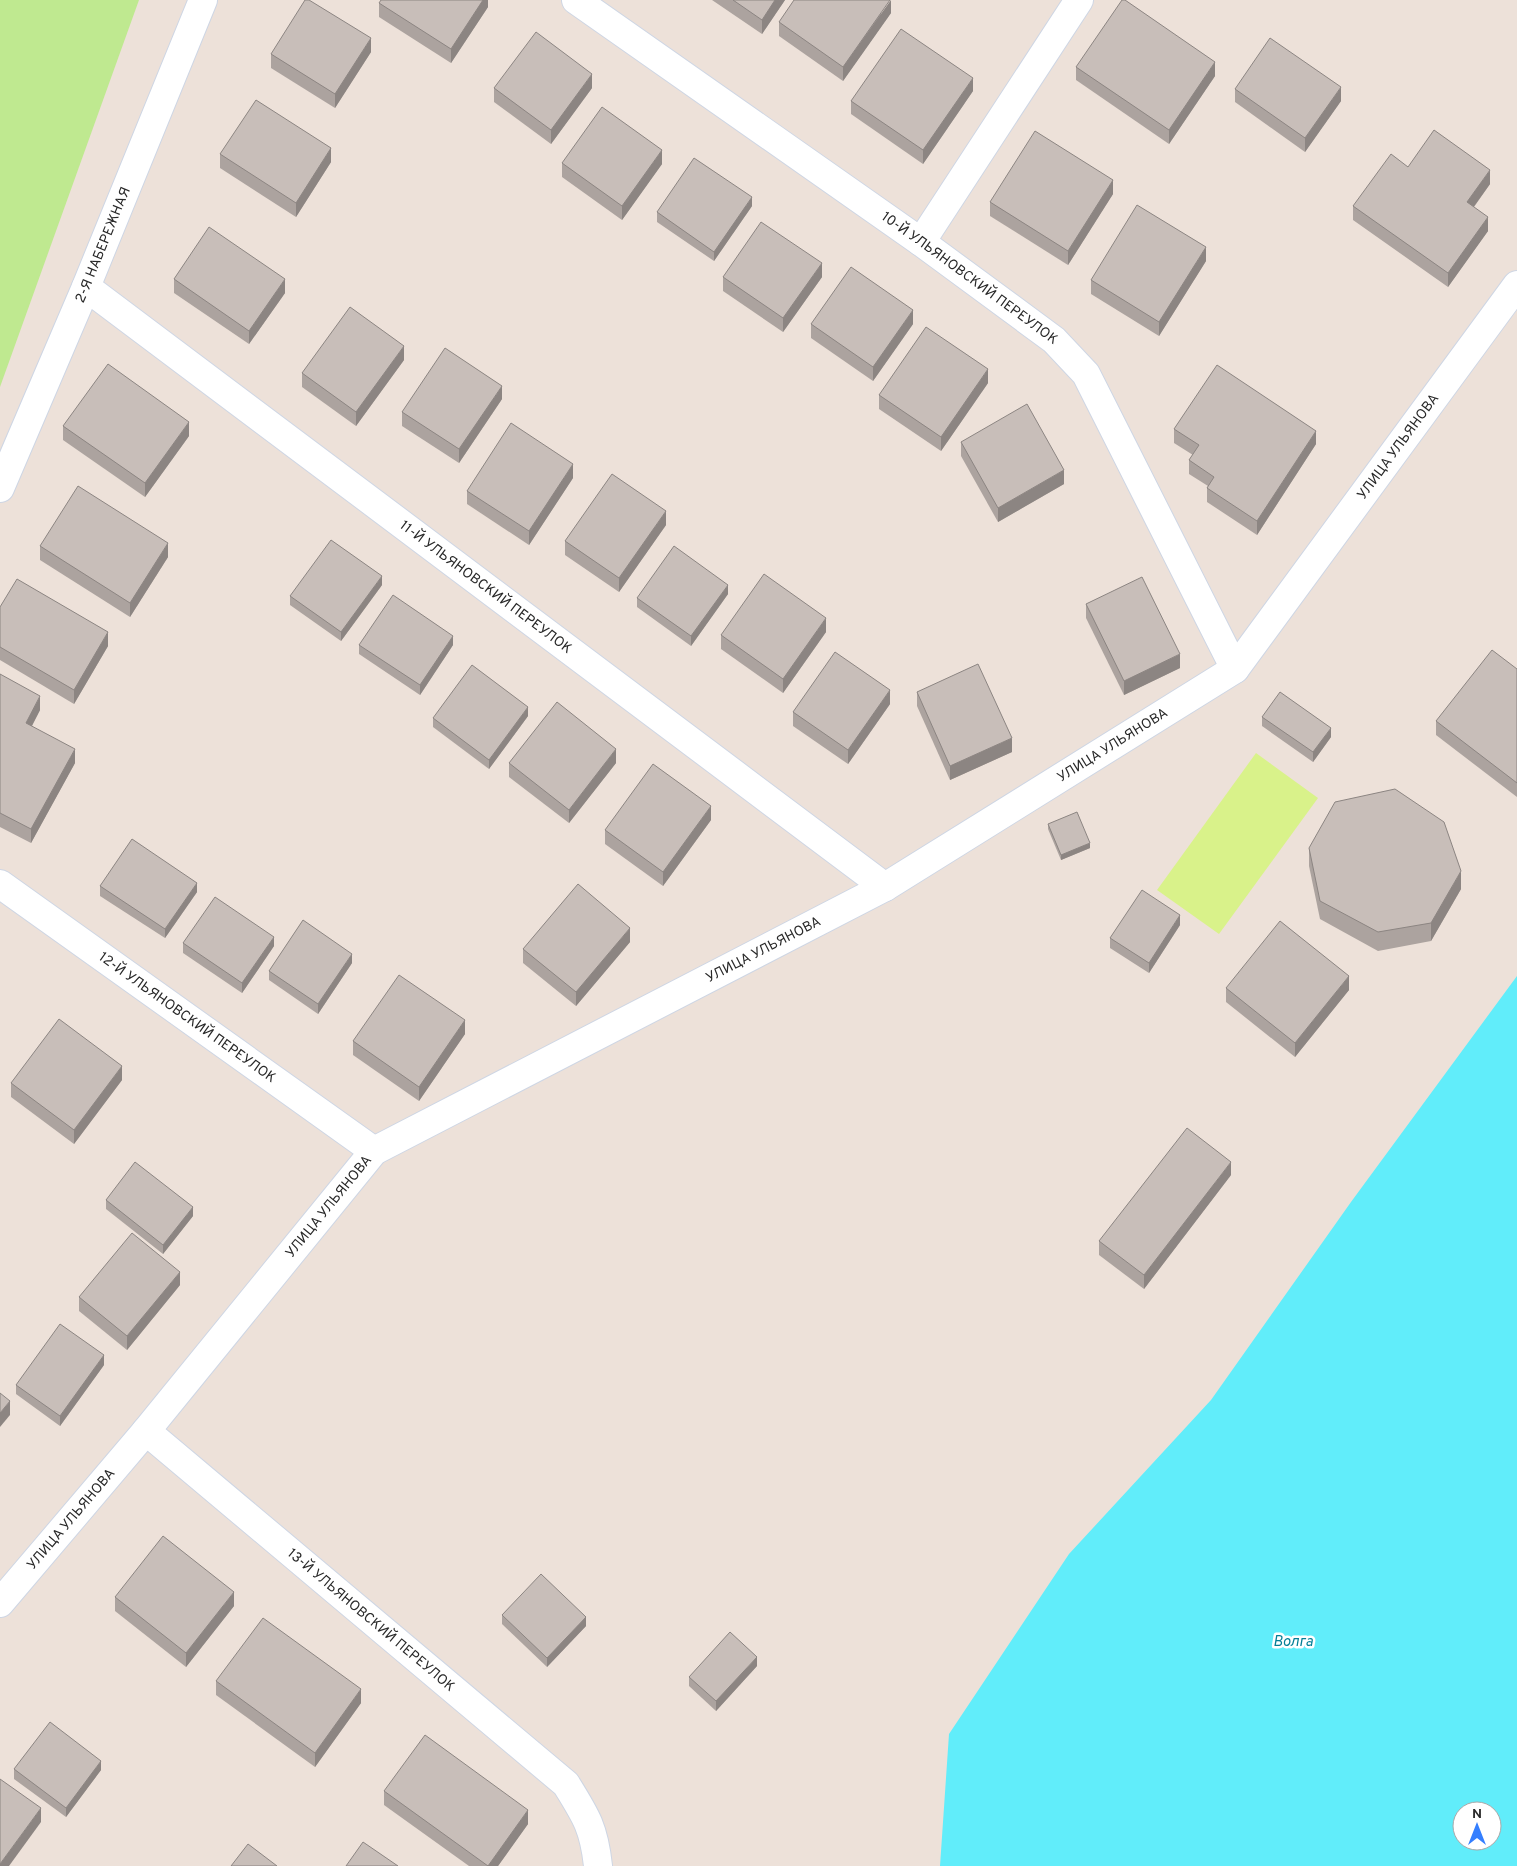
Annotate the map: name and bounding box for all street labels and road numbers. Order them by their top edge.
street label: 2-Я НАБЕРЕЖНАЯ [72,184,134,306]
street label: 10-Й УЛЬЯНОВСКИЙ ПЕРЕУЛОК [878,208,1061,348]
street label: УЛИЦА УЛЬЯНОВА [1354,390,1443,503]
street label: 11-Й УЛЬЯНОВСКИЙ ПЕРЕУЛОК [396,517,575,657]
street label: УЛИЦА УЛЬЯНОВА [1054,704,1171,786]
street label: УЛИЦА УЛЬЯНОВА [703,913,824,987]
street label: 12-Й УЛЬЯНОВСКИЙ ПЕРЕУЛОК [95,949,279,1087]
street label: УЛИЦА УЛЬЯНОВА [282,1152,375,1261]
street label: УЛИЦА УЛЬЯНОВА [24,1465,119,1573]
street label: 13-Й УЛЬЯНОВСКИЙ ПЕРЕУЛОК [284,1545,458,1695]

